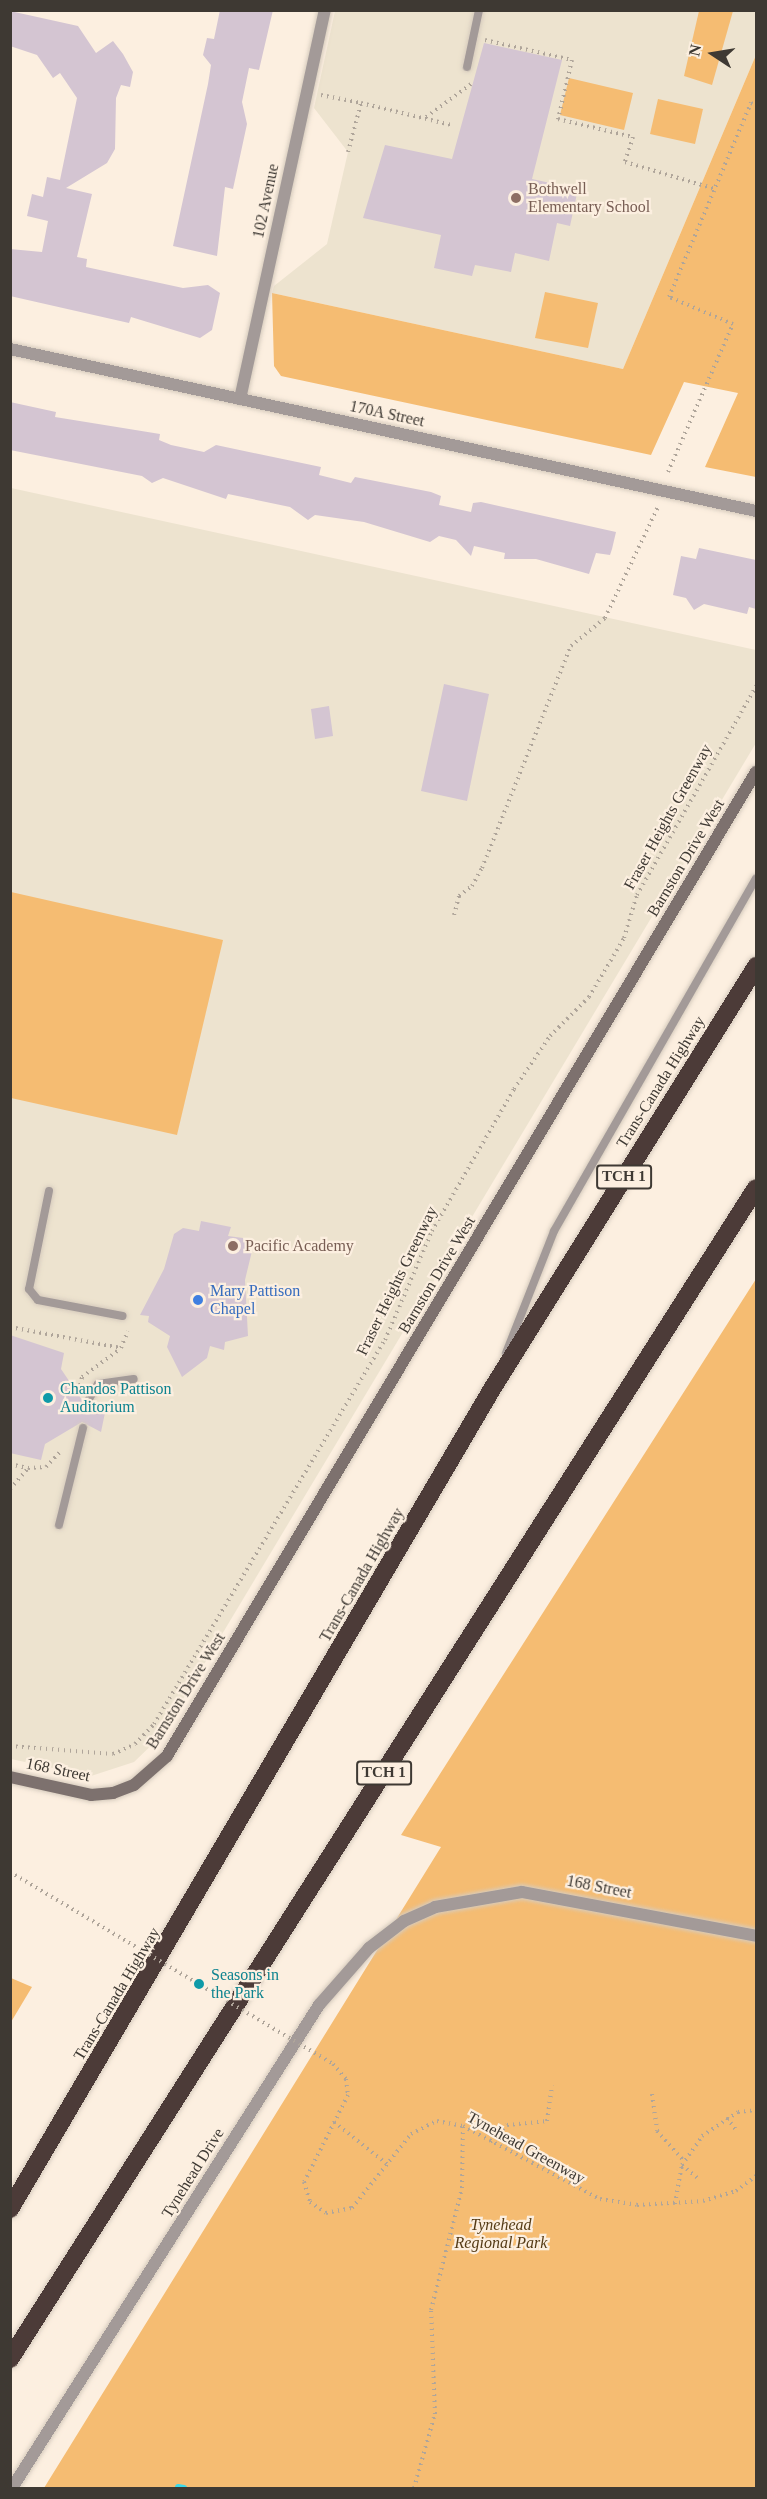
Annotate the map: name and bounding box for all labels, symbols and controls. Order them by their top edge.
north arrow [683,24,743,84]
text: N [685,43,704,58]
street label: 102 Avenue [249,162,283,240]
place label: Bothwell Elementary School [528,179,650,217]
marker: Bothwell Elementary School [509,191,523,205]
street label: 170A Street [347,397,427,431]
street label: Fraser Heights Greenway [620,741,716,893]
street label: Barnston Drive West [643,796,729,920]
street label: Trans-Canada Highway [613,1013,709,1151]
road number: TCH 1 [596,1165,652,1189]
street label: Fraser Heights Greenway [353,1203,441,1359]
street label: Barnston Drive West [394,1213,480,1337]
place label: Pacific Academy [245,1236,355,1256]
marker: Pacific Academy [226,1239,240,1253]
place label: Mary Pattison Chapel [210,1281,300,1319]
marker: Mary Pattison Chapel [191,1293,205,1307]
place label: Chandos Pattison Auditorium [60,1379,172,1417]
marker: Chandos Pattison Auditorium [41,1391,55,1405]
street label: Trans-Canada Highway [316,1504,408,1646]
street label: Barnston Drive West [142,1629,230,1753]
street label: 168 Street [24,1754,92,1786]
road number: TCH 1 [356,1761,412,1785]
street label: 168 Street [565,1871,633,1903]
street label: Trans-Canada Highway [70,1924,164,2064]
place label: Seasons in the Park [211,1965,279,2003]
marker: Seasons in the Park [192,1977,206,1991]
street label: Tynehead Greenway [464,2108,588,2188]
street label: Tynehead Drive [158,2124,228,2222]
park label: Tynehead Regional Park [455,2215,547,2253]

